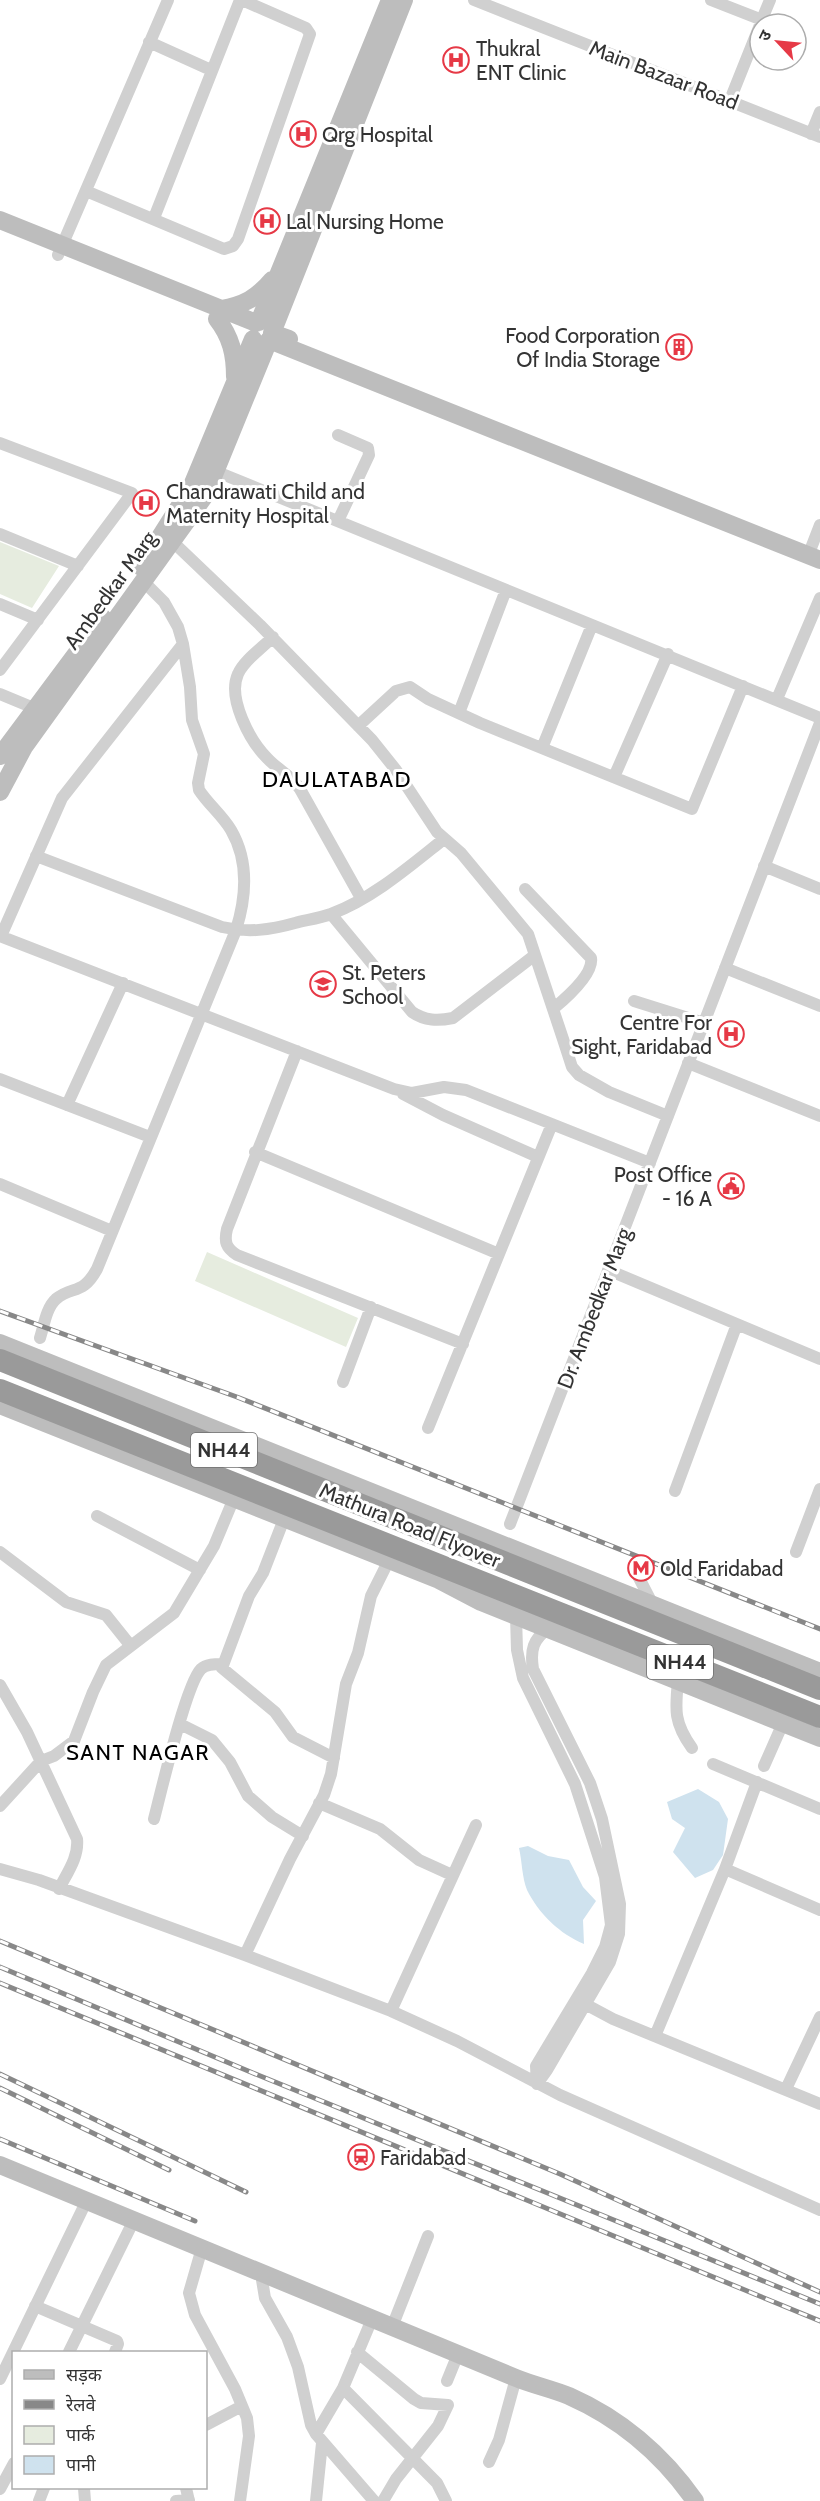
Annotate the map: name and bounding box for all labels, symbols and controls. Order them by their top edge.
north arrow [748,12,808,72]
text: उ [754,27,776,44]
street label: Main Bazaar Road [586,35,742,115]
place label: Thukral ENT Clinic [476,36,566,85]
hospital icon: Thukral ENT Clinic [441,45,471,75]
hospital icon: Qrg Hospital [288,119,318,149]
place label: Qrg Hospital [322,122,433,147]
hospital icon: Lal Nursing Home [252,206,282,236]
place label: Lal Nursing Home [286,209,444,234]
place label: Food Corporation Of India Storage [505,323,660,372]
building icon: Food Corporation Of India Storage [664,332,694,362]
place label: Chandrawati Child and Maternity Hospital [166,479,365,528]
hospital icon: Chandrawati Child and Maternity Hospital [131,488,161,518]
street label: Ambedkar Marg [59,526,162,654]
district label: DAULATABAD [262,766,412,793]
place label: St. Peters School [342,960,426,1009]
school or university icon: St. Peters School [308,969,338,999]
place label: Centre For Sight, Faridabad [571,1010,712,1059]
hospital icon: Centre For Sight, Faridabad [716,1019,746,1049]
place label: Post Office - 16 A [614,1162,712,1211]
public building icon: Post Office - 16 A [716,1171,746,1201]
street label: Dr. Ambedkar Marg [552,1223,636,1392]
road number: NH44 [191,1433,257,1467]
street label: Mathura Road Flyover [316,1477,504,1573]
metro station icon: Old Faridabad [626,1553,656,1583]
place label: Old Faridabad [660,1556,783,1581]
road number: NH44 [647,1645,713,1679]
district label: SANT NAGAR [66,1739,210,1766]
station icon: Faridabad [346,2142,376,2172]
place label: Faridabad [380,2145,466,2170]
legend [12,2351,207,2489]
text: सड़क [66,2364,103,2386]
text: रेलवे [65,2394,97,2416]
text: पार्क [66,2424,96,2446]
text: पानी [66,2454,96,2476]

